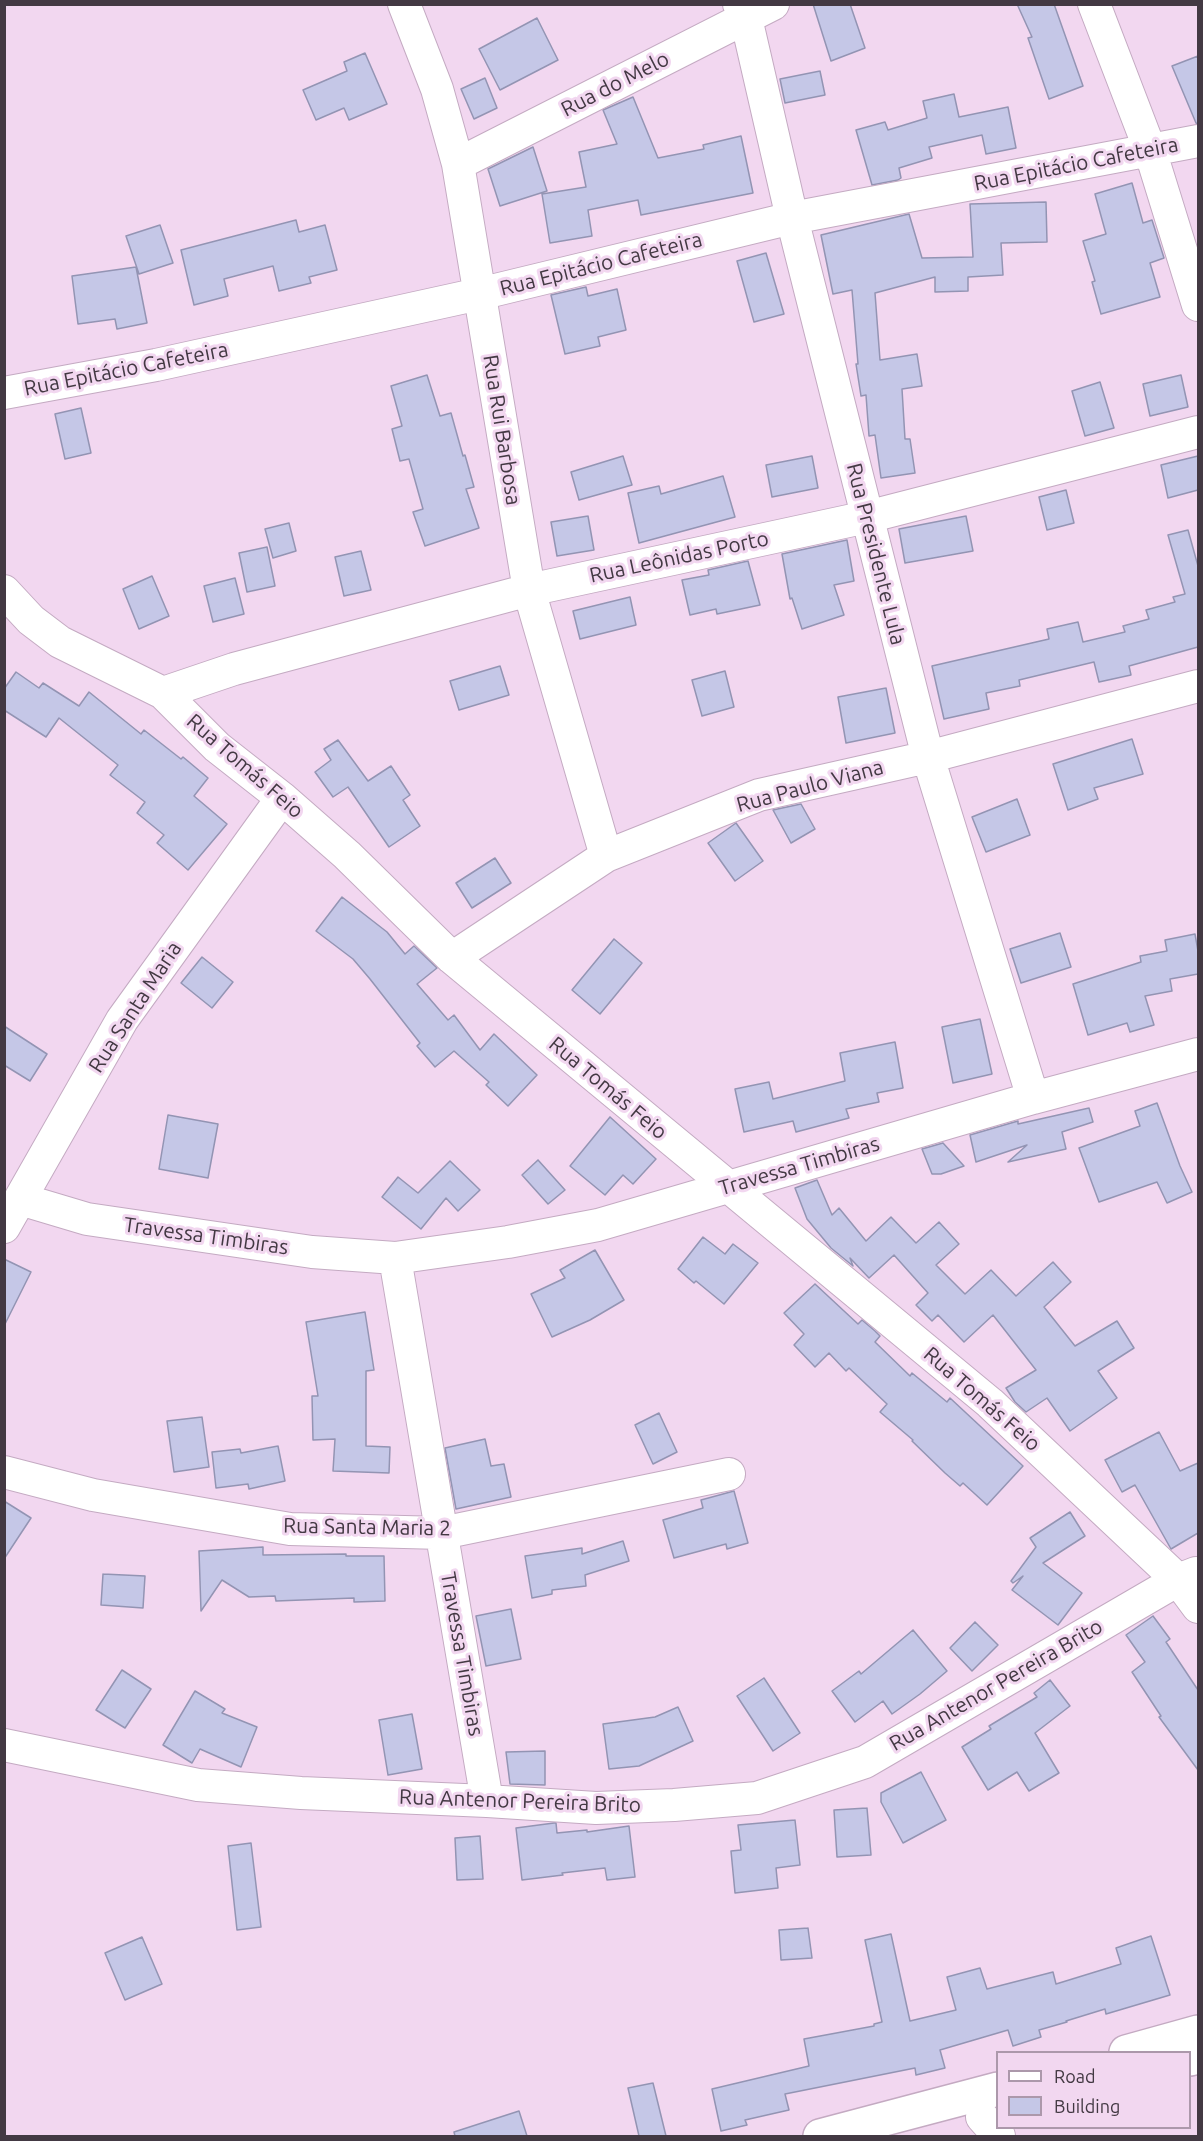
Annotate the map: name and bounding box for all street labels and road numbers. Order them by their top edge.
street label: Rua do Melo [557,46,673,122]
street label: Rua Epitácio Cafeteira [972,132,1180,196]
street label: Rua Epitácio Cafeteira [497,227,705,301]
street label: Rua Epitácio Cafeteira [22,337,230,401]
street label: Rua Rui Barbosa [478,353,526,507]
street label: Rua Presidente Lula [841,460,911,648]
street label: Rua Leônidas Porto [587,526,771,588]
street label: Rua Tomás Feio [181,708,309,824]
street label: Rua Paulo Viana [734,754,886,818]
street label: Rua Santa Maria [83,937,187,1077]
street label: Rua Tomás Feio [544,1031,672,1145]
street label: Travessa Timbiras [716,1131,882,1201]
street label: Travessa Timbiras [122,1212,290,1260]
street label: Rua Tomás Feio [918,1341,1046,1457]
street label: Rua Santa Maria 2 [283,1513,451,1541]
street label: Travessa Timbiras [435,1570,489,1738]
street label: Rua Antenor Pereira Brito [885,1614,1107,1756]
street label: Rua Antenor Pereira Brito [399,1784,641,1818]

